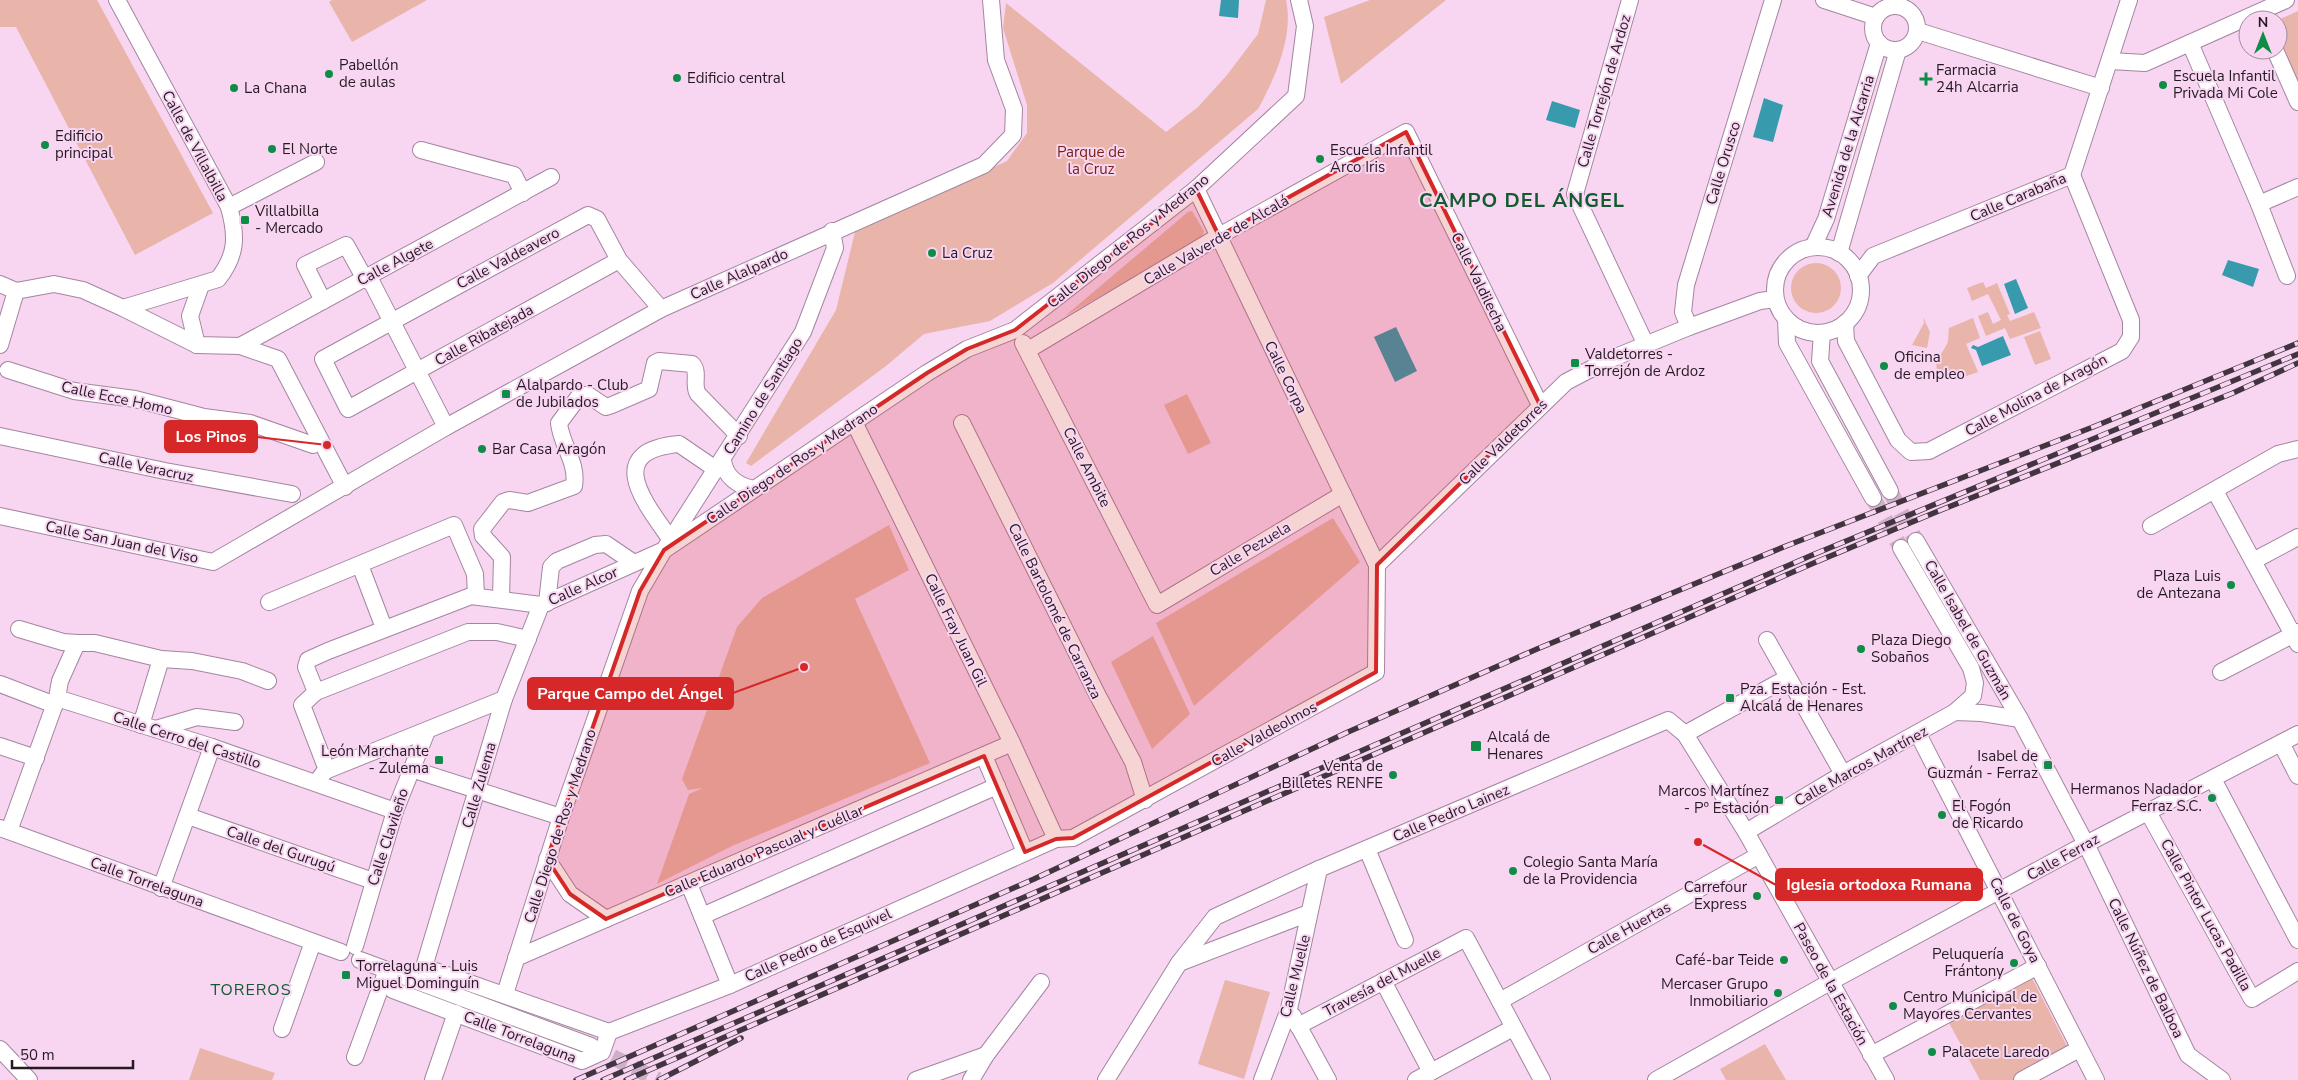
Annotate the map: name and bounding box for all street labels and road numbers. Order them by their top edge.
street label: Calle Torrejón de Ardoz [1573,12,1635,170]
street label: Avenida de la Alcarria [1817,72,1879,220]
street label: Calle de Villalbilla [157,87,233,205]
street label: Calle Orusco [1701,119,1745,207]
street label: Calle Carabaña [1967,168,2069,226]
street label: Calle Diego de Ros y Medrano [1043,169,1213,313]
street label: Calle Valverde de Alcalá [1140,190,1292,290]
street label: Calle Valdeavero [453,222,563,294]
street label: Calle Valdilecha [1446,229,1512,335]
street label: Calle Algete [353,234,437,290]
street label: Calle Alalpardo [687,243,791,305]
street label: Calle Ribatejada [431,300,537,370]
street label: Camino de Santiago [719,333,807,459]
street label: Calle Corpa [1260,337,1312,417]
street label: Calle Molina de Aragón [1961,349,2111,441]
street label: Calle Ecce Homo [59,376,175,420]
street label: Calle Valdetorres [1454,394,1552,490]
street label: Calle Diego de Ros y Medrano [702,399,882,529]
street label: Calle Ambite [1058,423,1116,511]
street label: Calle Veracruz [97,447,195,487]
street label: Calle San Juan del Viso [44,516,200,568]
street label: Calle Pezuela [1206,517,1294,581]
street label: Calle Bartolomé de Carranza [1004,520,1106,702]
street label: Calle Isabel de Guzmán [1920,556,2016,704]
street label: Calle Alcor [545,562,622,610]
street label: Calle Fray Juan Gil [920,570,992,690]
street label: Calle Valdeolmos [1207,697,1321,771]
street label: Calle Cerro del Castillo [110,707,264,773]
street label: Calle Marcos Martínez [1791,721,1931,811]
street label: Calle Diego de Ros y Medrano [519,726,601,926]
street label: Calle Zulema [457,740,501,830]
street label: Calle Pedro Lainez [1390,779,1512,847]
street label: Calle Clavileño [363,786,413,888]
street label: Calle Eduardo Pascual y Cuéllar [661,800,867,902]
street label: Calle del Gurugú [224,821,338,877]
street label: Calle Ferraz [2023,829,2103,885]
street label: Calle Pintor Lucas Padilla [2156,835,2256,995]
street label: Calle Torrelaguna [87,852,207,912]
street label: Calle de Goya [1985,874,2045,966]
street label: Calle Núñez de Balboa [2103,895,2189,1041]
street label: Calle Huertas [1584,897,1674,959]
street label: Calle Pedro de Esquivel [741,903,895,986]
street label: Paseo de la Estación [1789,919,1873,1049]
street label: Calle Muelle [1275,933,1315,1019]
street label: Travesía del Muelle [1320,943,1444,1021]
street label: Calle Torrelaguna [461,1006,579,1068]

